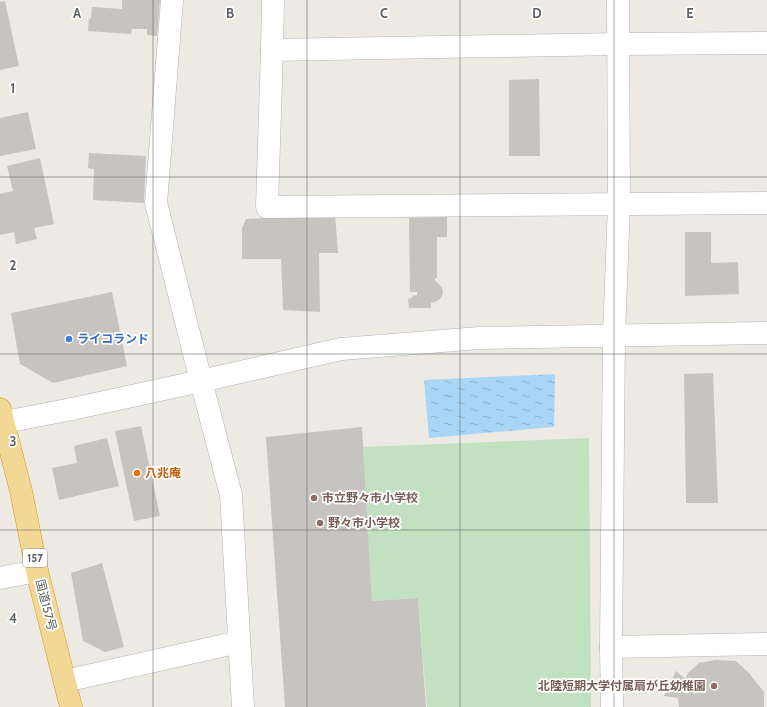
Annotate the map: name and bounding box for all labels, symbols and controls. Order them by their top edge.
text: A [73,5,82,21]
text: B [226,5,234,21]
text: C [380,5,388,21]
text: D [532,5,542,21]
text: E [686,5,694,21]
text: 1 [11,80,15,96]
text: 2 [10,257,17,273]
place label: ライコランド [77,331,149,346]
marker: ライコランド [64,334,74,344]
text: 3 [9,433,17,449]
place label: 八兆庵 [145,465,181,480]
marker: 八兆庵 [132,468,142,478]
place label: 市立野々市小学校 [322,490,418,505]
marker: 市立野々市小学校 [309,493,319,503]
place label: 野々市小学校 [328,515,400,530]
marker: 野々市小学校 [315,518,325,528]
road number: 157 [23,549,47,567]
street label: 国道157号 [33,578,60,632]
text: 4 [9,610,17,626]
place label: 北陸短期大学付属扇が丘幼稚園 [538,678,706,693]
marker: 北陸短期大学付属扇が丘幼稚園 [709,681,719,691]

